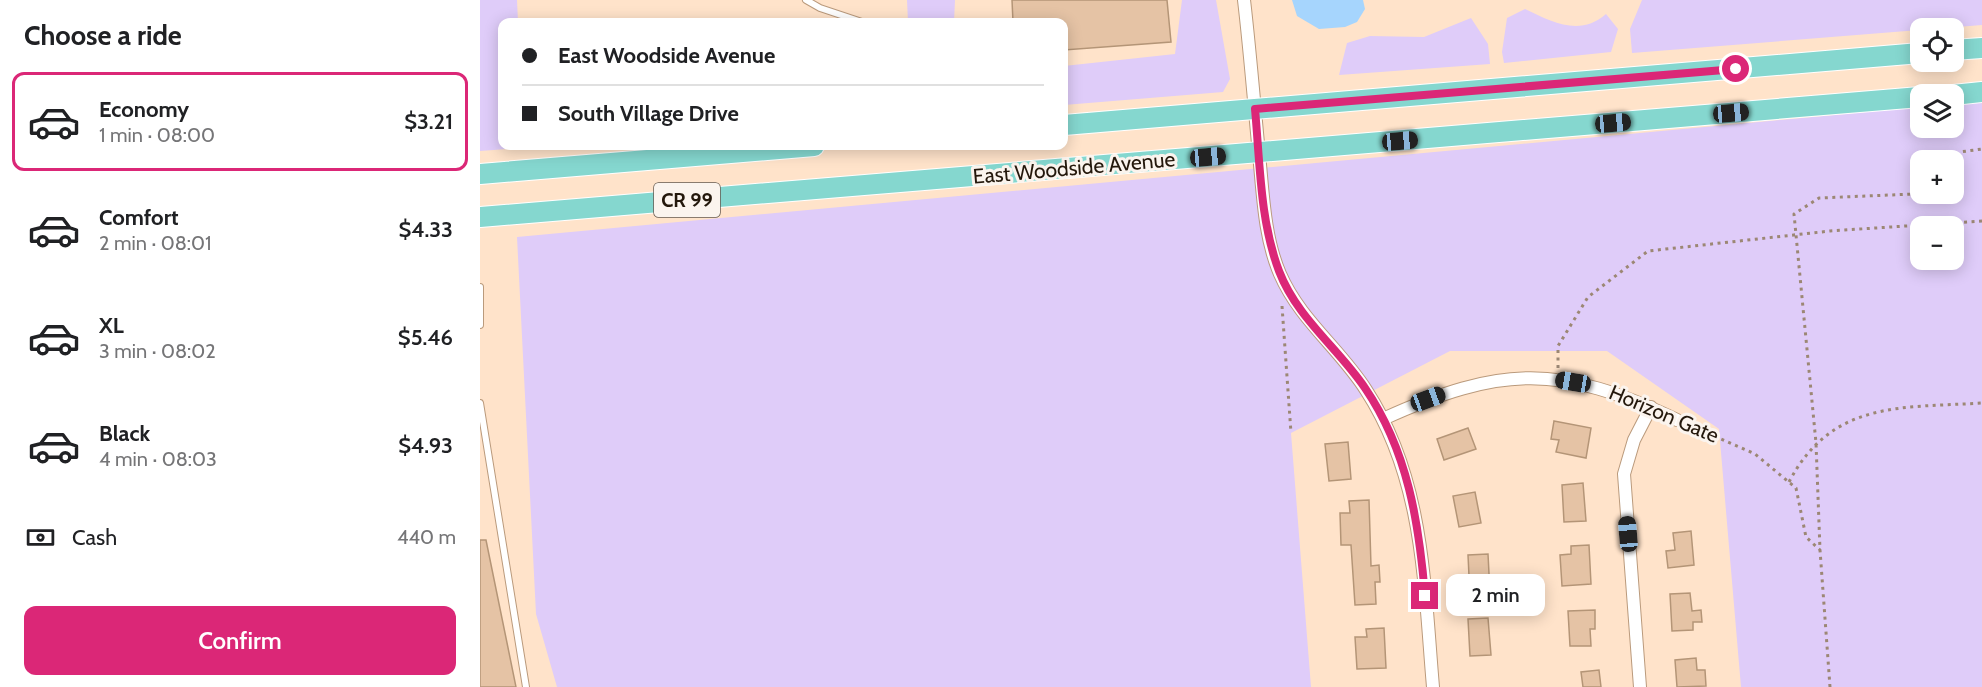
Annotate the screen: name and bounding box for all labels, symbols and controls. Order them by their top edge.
map controls [1910,18,1964,270]
button: locate [1910,18,1964,72]
text: Choose a ride [24,19,182,52]
text: East Woodside Avenue [558,42,775,69]
route start [1722,55,1749,82]
button: layers [1910,84,1964,138]
icon: car [27,95,81,149]
text: Economy [99,96,189,123]
text: South Village Drive [558,100,739,127]
car [1712,102,1750,124]
text: $3.21 [404,108,453,135]
car [1594,112,1632,134]
text: 1 min · 08:00 [99,123,215,147]
car [1381,130,1419,152]
street label: East Woodside Avenue [972,146,1176,189]
car [1189,146,1227,168]
button: + [1910,150,1964,204]
road number: CR 99 [654,183,720,217]
icon: car [27,203,81,257]
text: Comfort [99,204,178,231]
text: $4.33 [398,216,453,243]
button: − [1910,216,1964,270]
text: 2 min · 08:01 [99,231,211,255]
icon: car [27,311,81,365]
text: XL [99,312,124,339]
text: $5.46 [398,324,453,351]
text: 3 min · 08:02 [99,339,216,363]
car [1554,370,1592,394]
street label: Horizon Gate [1606,379,1723,448]
car [1408,384,1448,414]
icon: car [27,419,81,473]
text: Black [99,420,150,447]
text: $4.93 [398,432,453,459]
text: 4 min · 08:03 [99,447,217,471]
car [1617,515,1639,553]
icon: cash [24,521,57,554]
text: Cash [72,524,117,551]
text: 440 m [397,525,456,549]
callout: 2 min [1446,575,1545,617]
route end [1411,582,1438,609]
text: 2 min [1471,583,1520,607]
button: Confirm [24,606,456,675]

